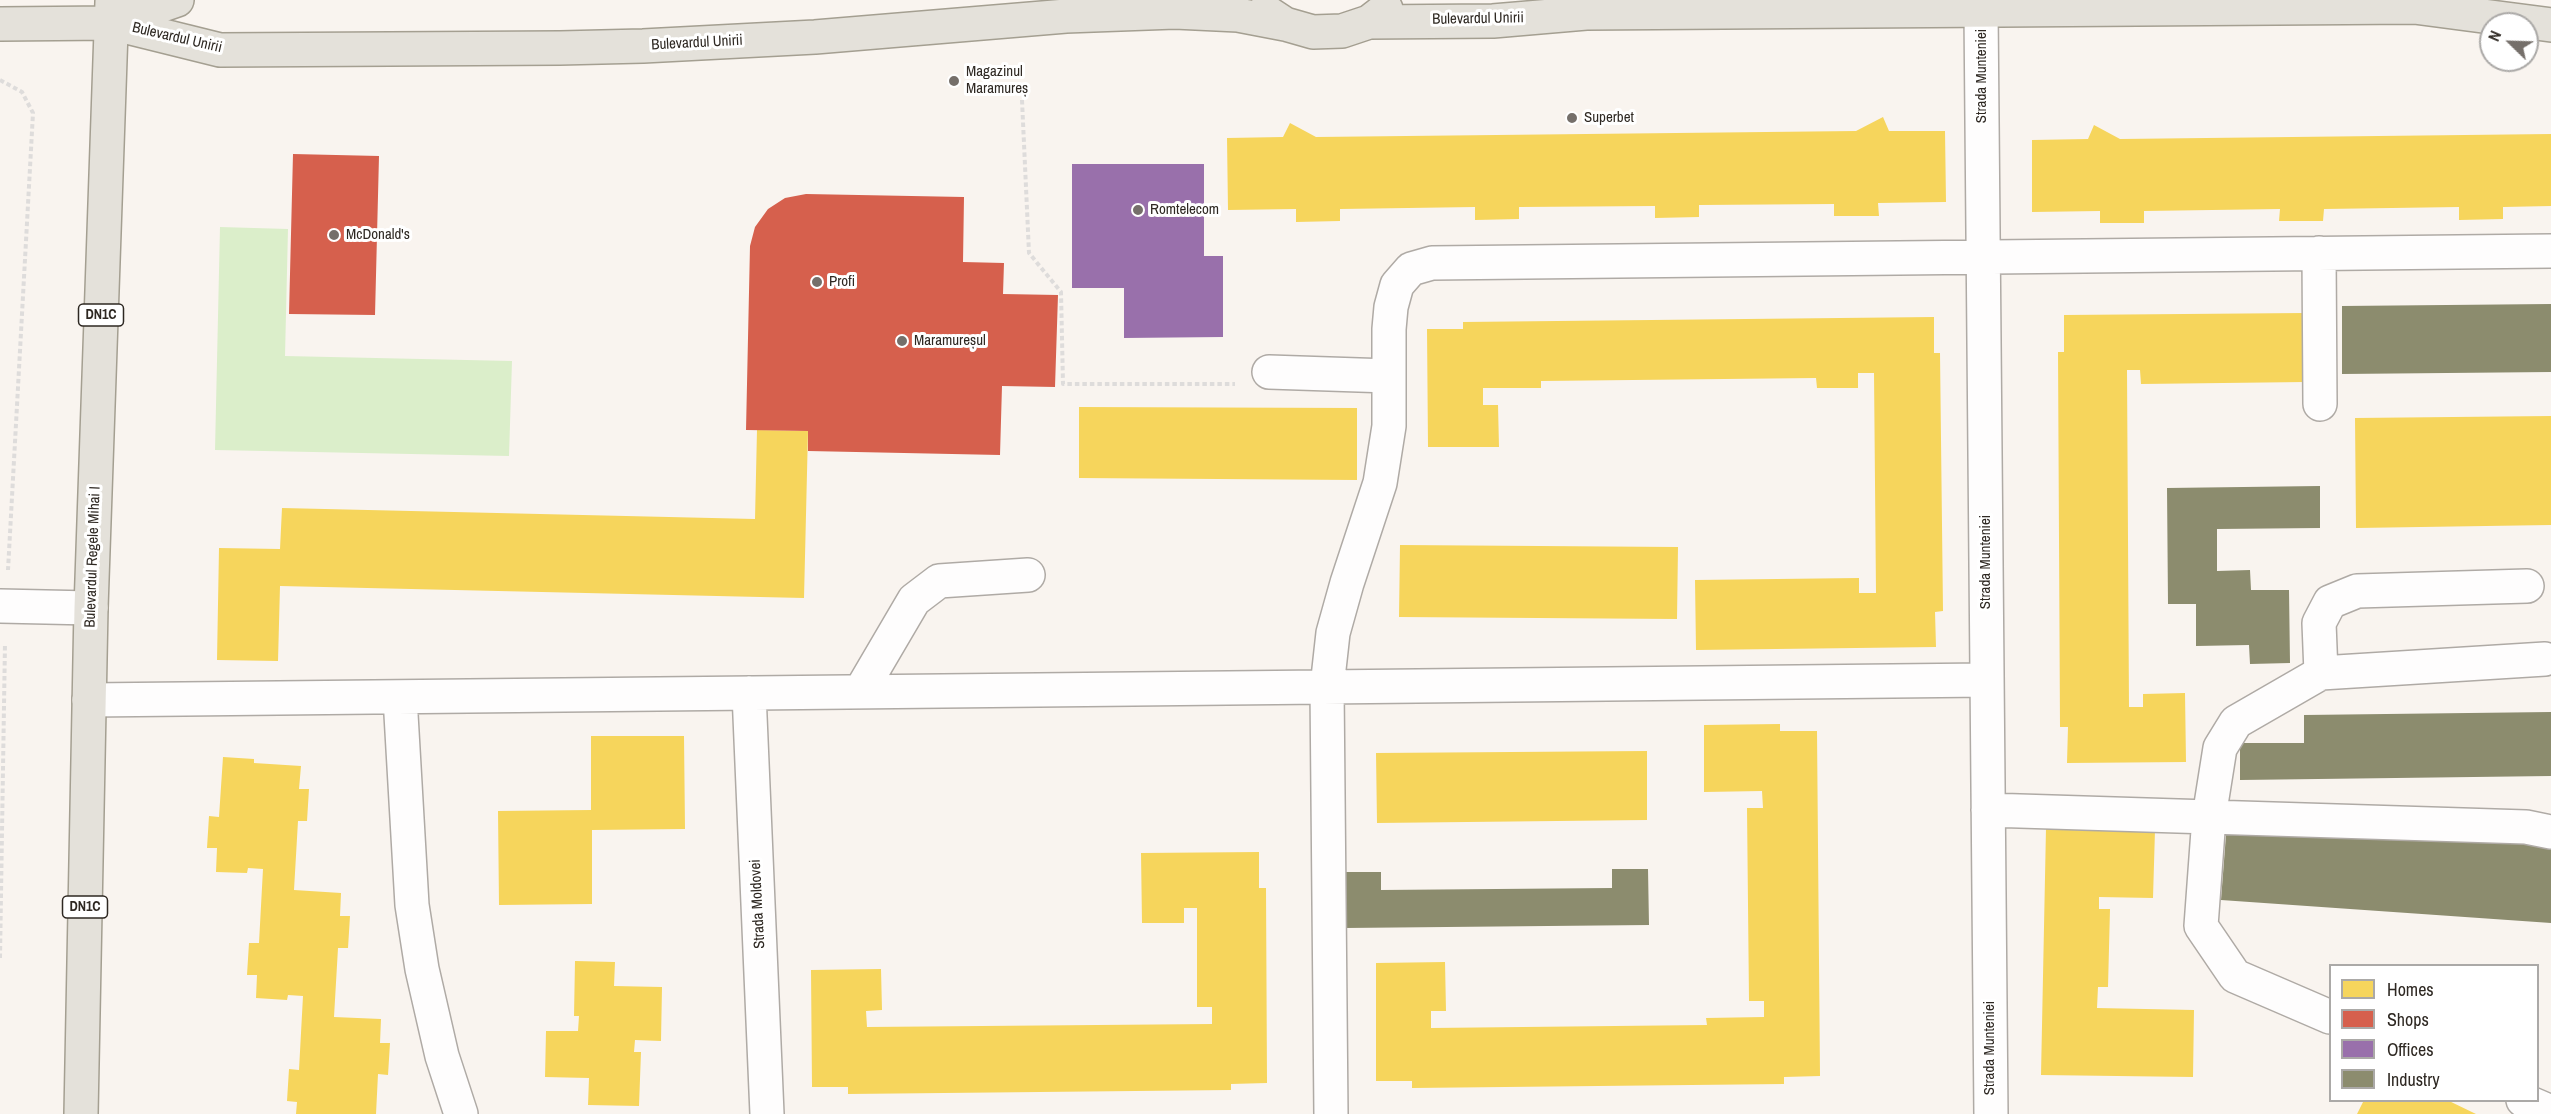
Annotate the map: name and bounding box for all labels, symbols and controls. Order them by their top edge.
street label: Bulevardul Unirii [1432,9,1524,29]
north arrow [2479,12,2539,72]
street label: Bulevardul Unirii [130,19,224,57]
text: N [2482,27,2506,44]
street label: Strada Munteniei [1973,29,1991,123]
street label: Bulevardul Unirii [651,32,743,54]
place label: Magazinul Maramureș [966,63,1028,98]
marker: Magazinul Maramureș [947,74,961,88]
place label: Superbet [1584,109,1634,127]
marker: Superbet [1565,111,1579,125]
place label: Romtelecom [1150,201,1219,219]
marker: Romtelecom [1131,203,1145,217]
place label: McDonald's [346,226,410,244]
marker: McDonald's [327,228,341,242]
place label: Profi [829,273,855,291]
marker: Profi [810,275,824,289]
road number: DN1C [78,304,124,326]
place label: Maramureșul [914,332,986,350]
marker: Maramureșul [895,334,909,348]
street label: Bulevardul Regele Mihai I [82,486,104,628]
street label: Strada Munteniei [1977,515,1995,609]
street label: Strada Moldovei [747,859,769,949]
road number: DN1C [62,896,107,918]
legend [2329,964,2539,1102]
text: Homes [2387,977,2434,1002]
street label: Strada Munteniei [1981,1001,1999,1095]
text: Shops [2387,1007,2429,1032]
text: Offices [2387,1037,2434,1062]
text: Industry [2387,1067,2440,1092]

